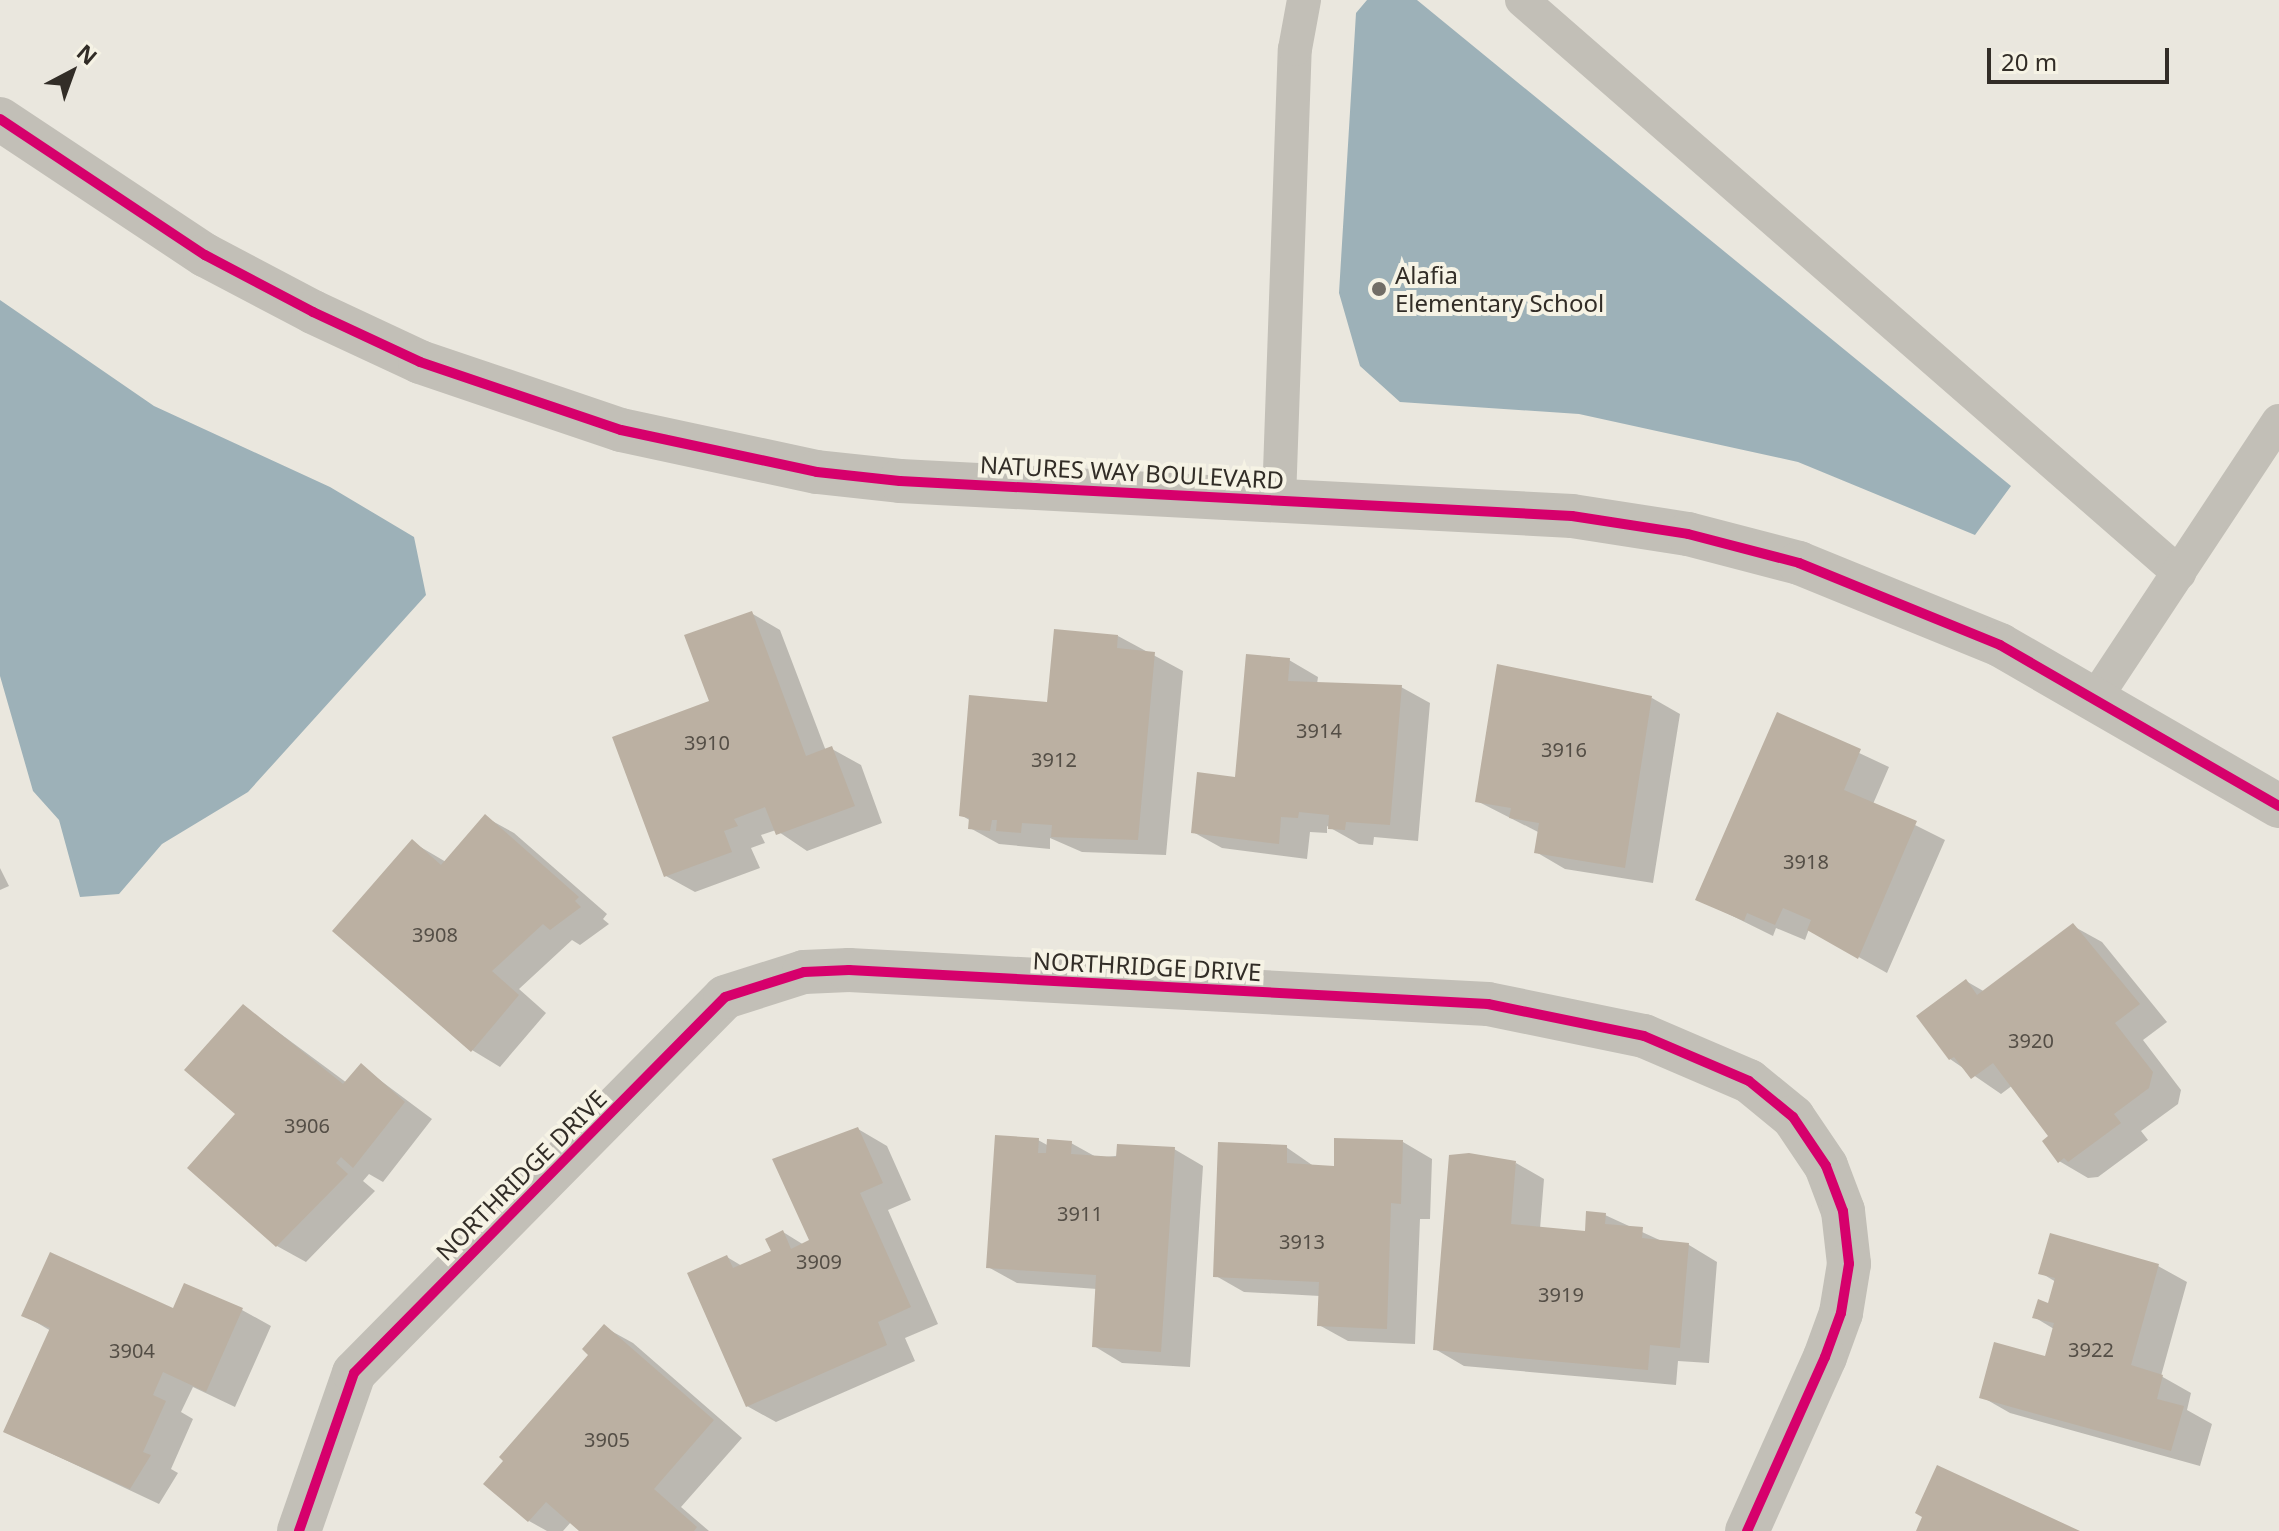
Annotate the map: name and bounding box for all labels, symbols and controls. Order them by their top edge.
north arrow [32,32,112,112]
scale bar [1991,32,2173,82]
text: N [71,37,104,71]
text: 20 m [2001,45,2057,78]
place label: Alafia Elementary School [1395,261,1604,317]
marker: Alafia Elementary School [1370,280,1388,298]
street label: NATURES WAY BOULEVARD [979,450,1285,494]
house number: 3914 [1296,718,1342,742]
house number: 3910 [684,730,730,754]
house number: 3916 [1541,737,1587,761]
house number: 3912 [1031,747,1077,771]
house number: 3918 [1783,849,1829,873]
house number: 3908 [412,922,458,946]
street label: NORTHRIDGE DRIVE [1032,946,1262,986]
house number: 3920 [2008,1028,2054,1052]
street label: NORTHRIDGE DRIVE [430,1084,612,1266]
house number: 3906 [284,1113,330,1137]
house number: 3911 [1057,1201,1103,1225]
house number: 3913 [1279,1229,1325,1253]
house number: 3909 [796,1249,842,1273]
house number: 3919 [1538,1282,1584,1306]
house number: 3922 [2068,1337,2114,1361]
house number: 3904 [109,1338,155,1362]
house number: 3905 [584,1427,630,1451]

